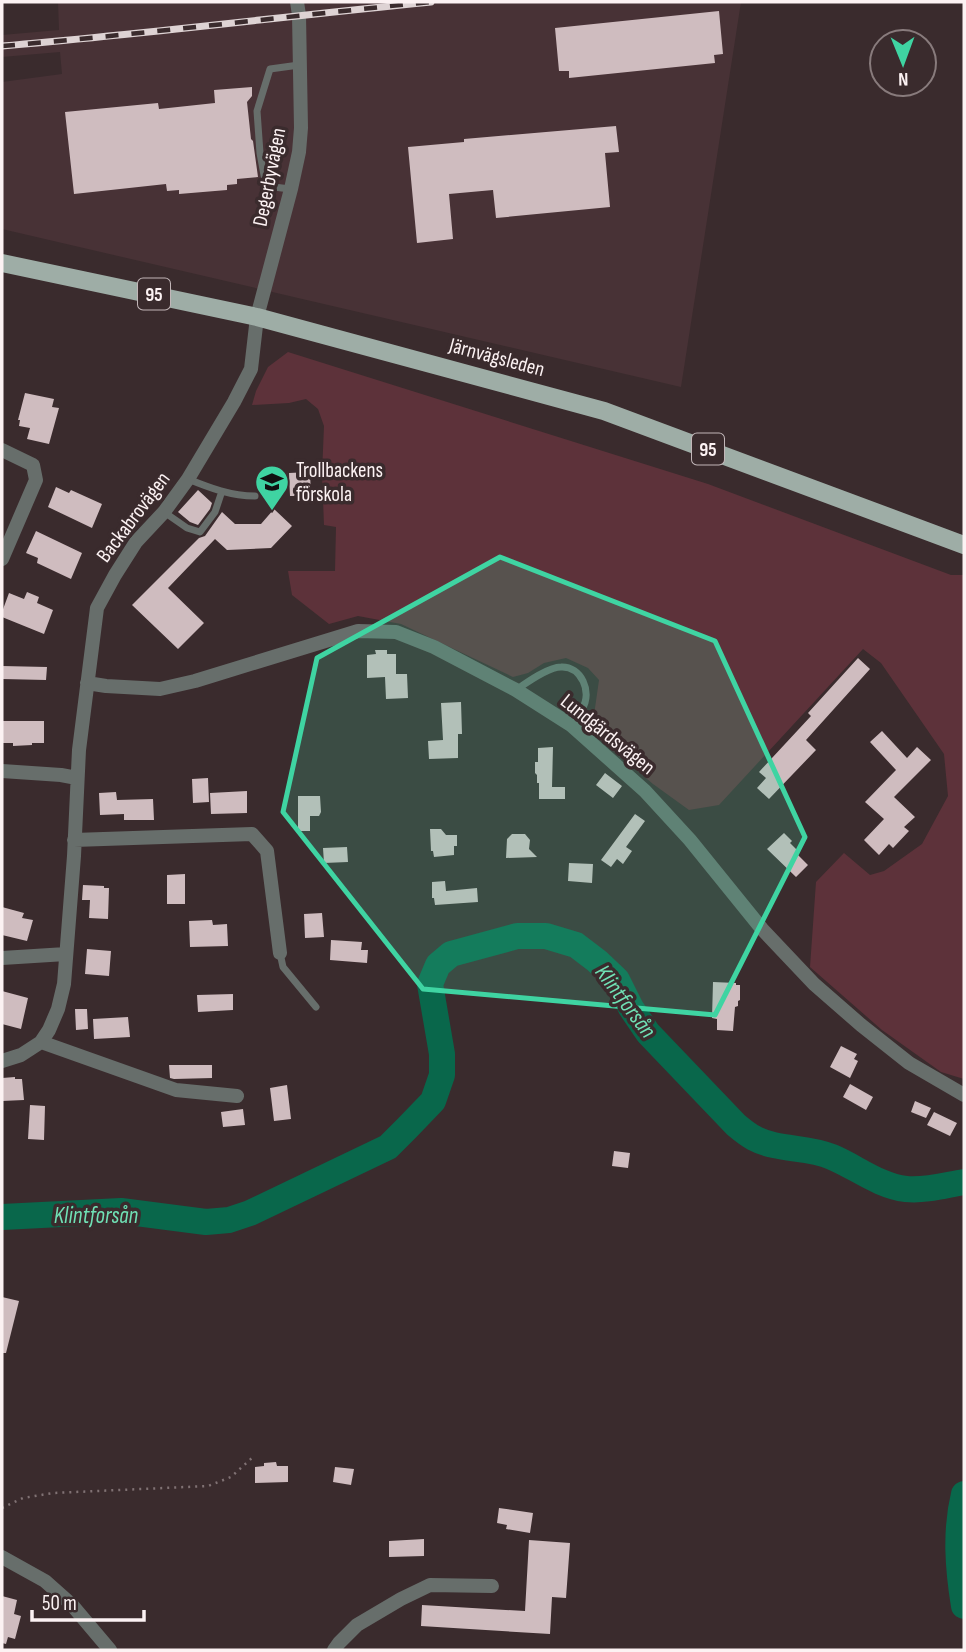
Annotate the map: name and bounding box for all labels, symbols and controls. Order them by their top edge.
north arrow [868,28,938,98]
text: N [898,67,909,90]
street label: Degerbyvägen [248,126,291,228]
road number: 95 [138,278,170,310]
street label: Järnvägsleden [445,333,547,382]
road number: 95 [692,433,724,464]
place label: Trollbackens förskola [296,458,383,507]
school or university icon: Trollbackens förskola [253,463,291,512]
street label: Backabrovägen [91,467,175,567]
street label: Lundgärdsvägen [556,689,660,780]
water label: Klintforsån [589,959,662,1044]
water label: Klintforsån [54,1202,139,1230]
scale bar [32,1578,144,1622]
text: 50 m [42,1591,77,1616]

